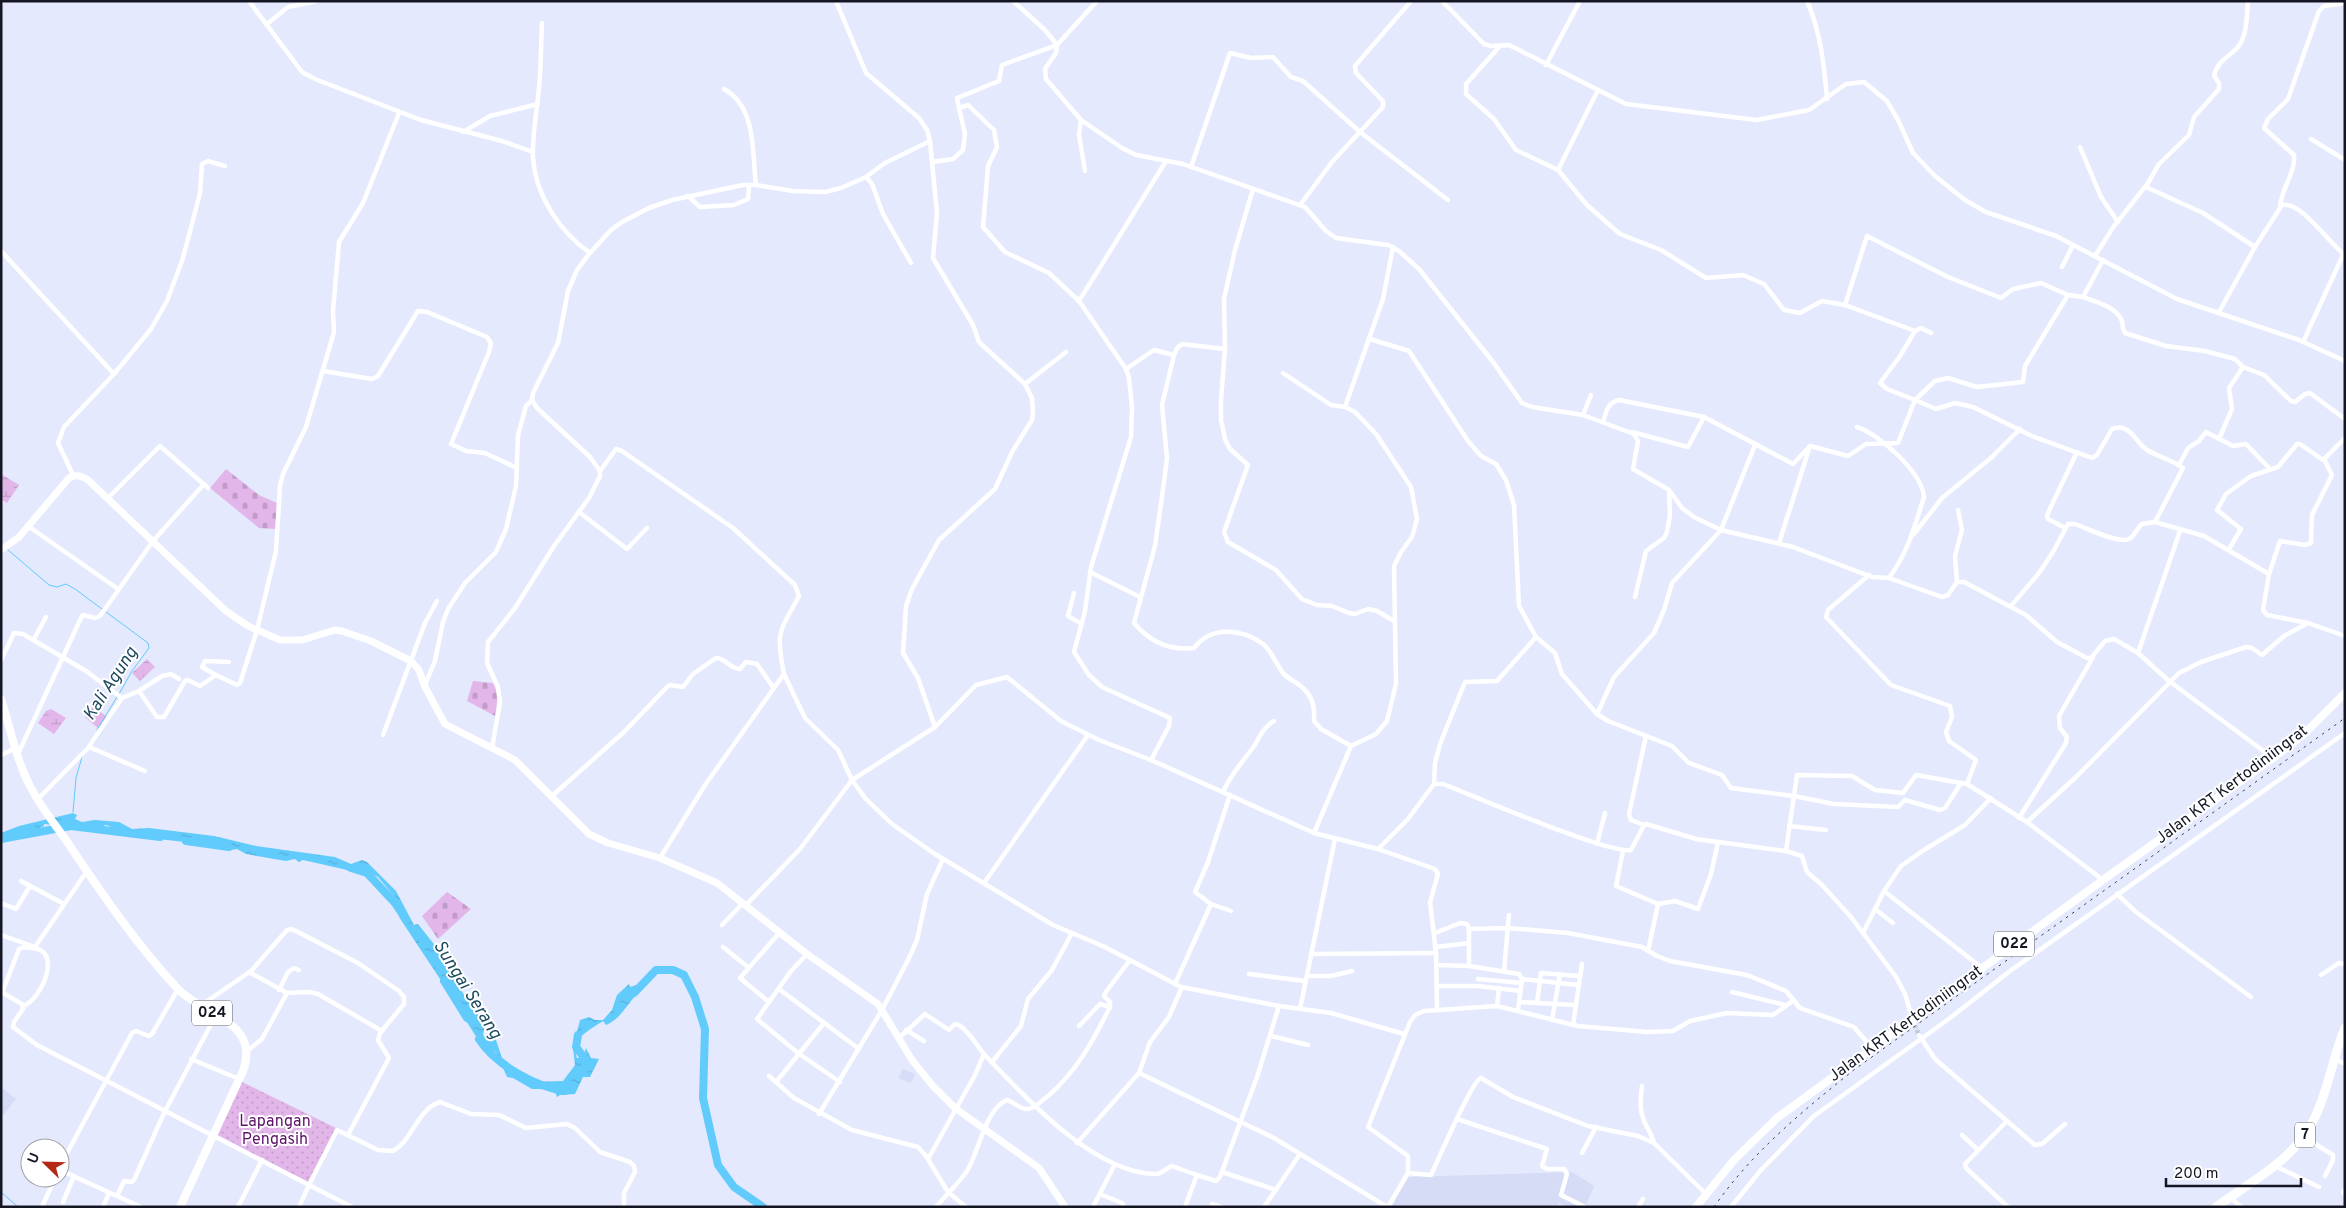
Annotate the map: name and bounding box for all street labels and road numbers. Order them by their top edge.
street label: Jalan KRT Kertodiniingrat [2152,721,2312,849]
road number: 022 [1994,932,2034,956]
street label: Jalan KRT Kertodiniingrat [1825,961,1987,1087]
road number: 024 [192,1000,232,1026]
road number: 7 [2295,1122,2315,1148]

